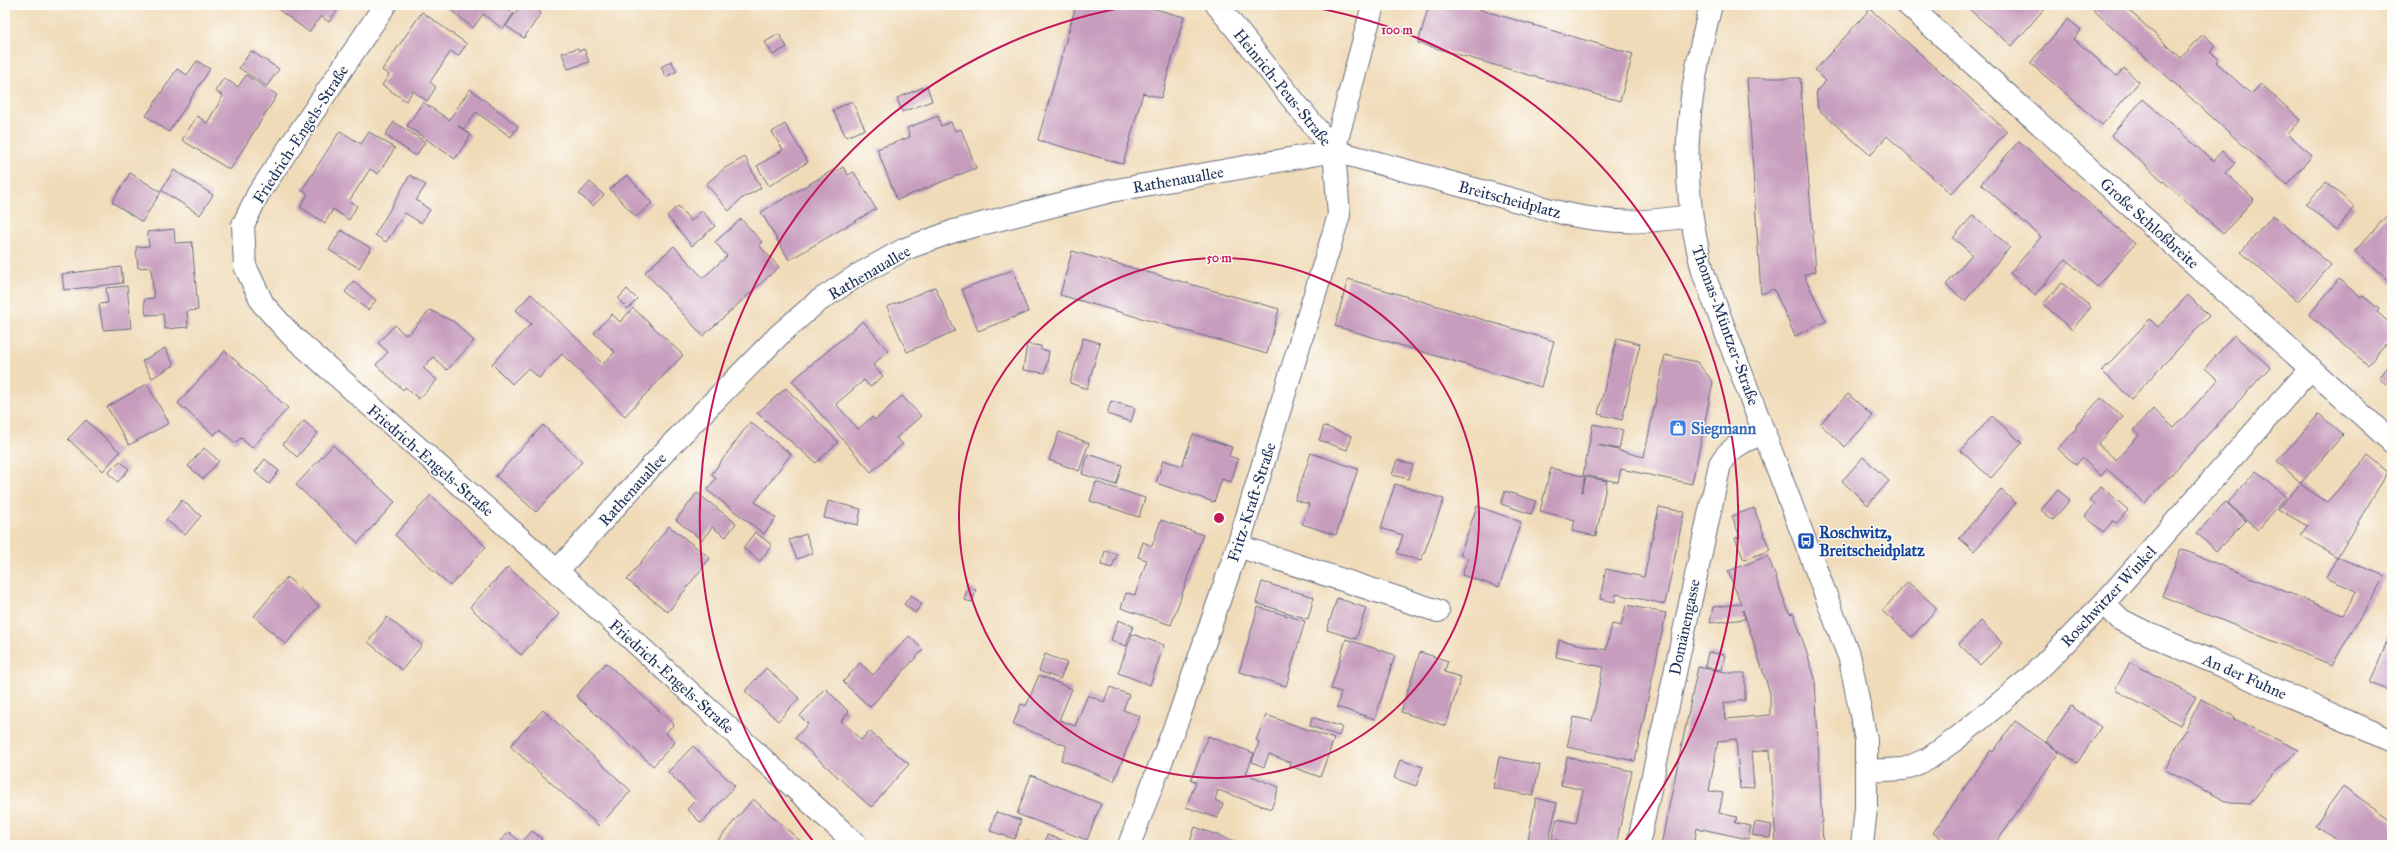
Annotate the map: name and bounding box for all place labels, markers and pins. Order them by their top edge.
shop icon: Siegmann [1668,418,1688,438]
place label: Siegmann [1691,419,1757,439]
centre of rings [1212,511,1226,525]
place label: Roschwitz, Breitscheidplatz [1819,523,1925,561]
bus stop icon: Roschwitz, Breitscheidplatz [1796,531,1816,551]

